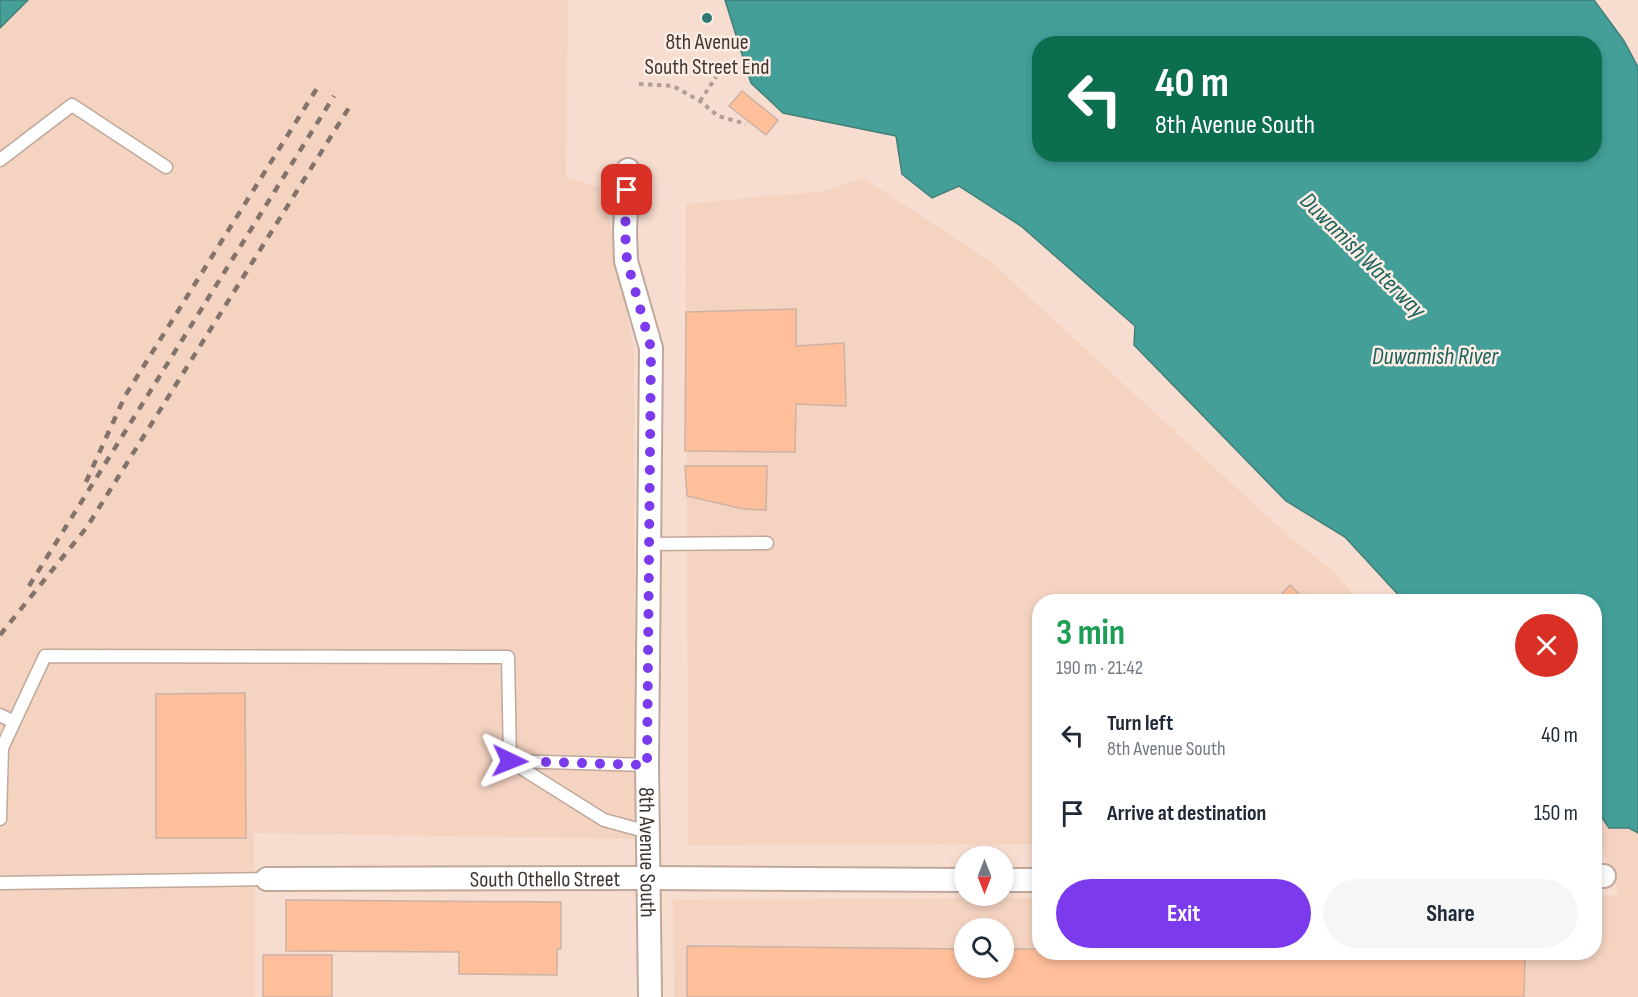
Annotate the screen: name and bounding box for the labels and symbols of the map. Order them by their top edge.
marker: 8th Avenue South Street End [700,11,714,25]
place label: 8th Avenue South Street End [645,29,769,81]
pin [601,164,652,215]
water label: Duwamish Waterway [1294,186,1432,325]
water label: Duwamish River [1372,342,1499,371]
position arrow [478,729,542,793]
street label: 8th Avenue South [632,787,661,918]
north arrow [954,846,1014,906]
street label: South Othello Street [470,866,621,893]

